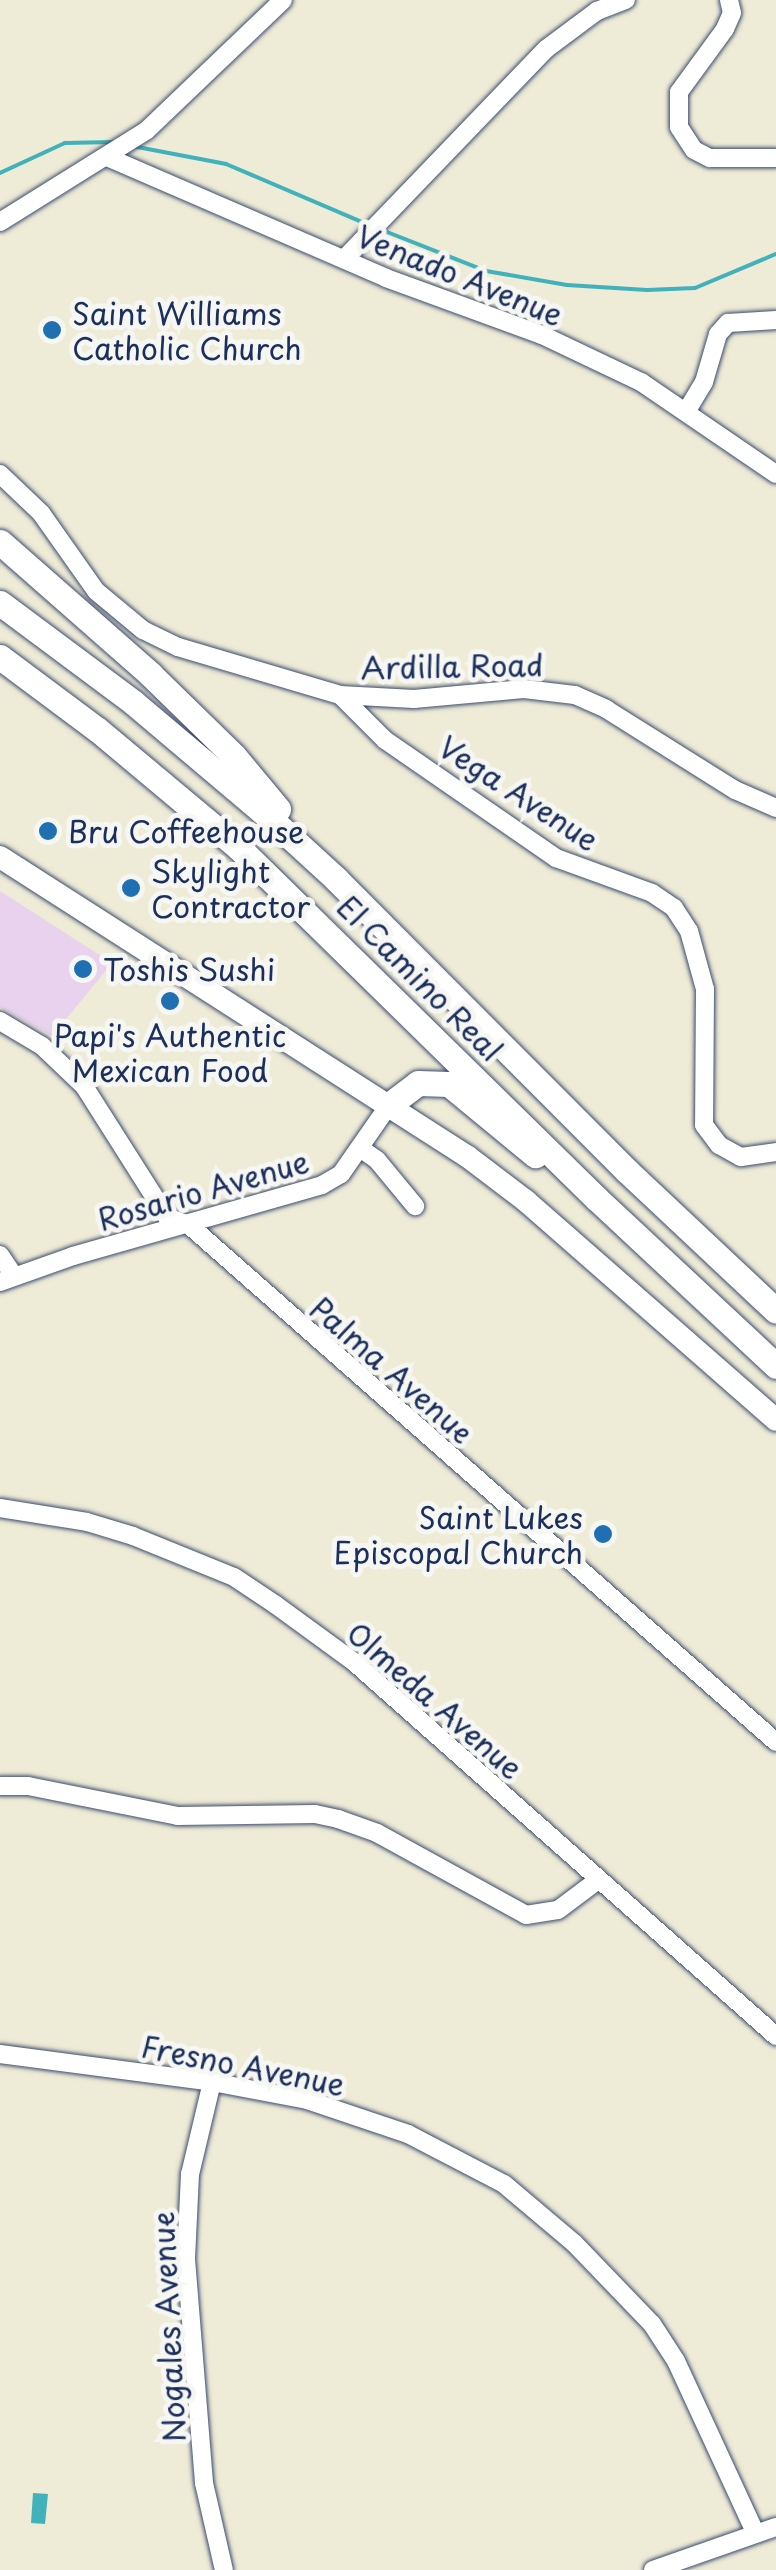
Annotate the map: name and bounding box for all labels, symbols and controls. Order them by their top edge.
street label: Venado Avenue [352,217,568,333]
place label: Saint Williams Catholic Church [72,295,303,366]
marker: Saint Williams Catholic Church [41,319,63,341]
street label: Ardilla Road [361,646,543,686]
street label: Vega Avenue [433,728,605,858]
place label: Bru Coffeehouse [68,813,305,849]
marker: Bru Coffeehouse [37,820,59,842]
place label: Skylight Contractor [151,853,310,924]
marker: Skylight Contractor [120,877,142,899]
street label: El Camino Real [330,888,510,1068]
place label: Toshis Sushi [103,951,275,987]
marker: Toshis Sushi [72,958,94,980]
marker: Papi's Authentic Mexican Food [159,990,181,1012]
place label: Papi's Authentic Mexican Food [54,1017,286,1088]
street label: Rosario Avenue [93,1143,313,1237]
street label: Palma Avenue [304,1290,480,1450]
place label: Saint Lukes Episcopal Church [334,1499,583,1570]
marker: Saint Lukes Episcopal Church [592,1523,614,1545]
street label: Olmeda Avenue [339,1614,531,1786]
street label: Fresno Avenue [138,2028,348,2102]
street label: Nogales Avenue [144,2212,192,2442]

